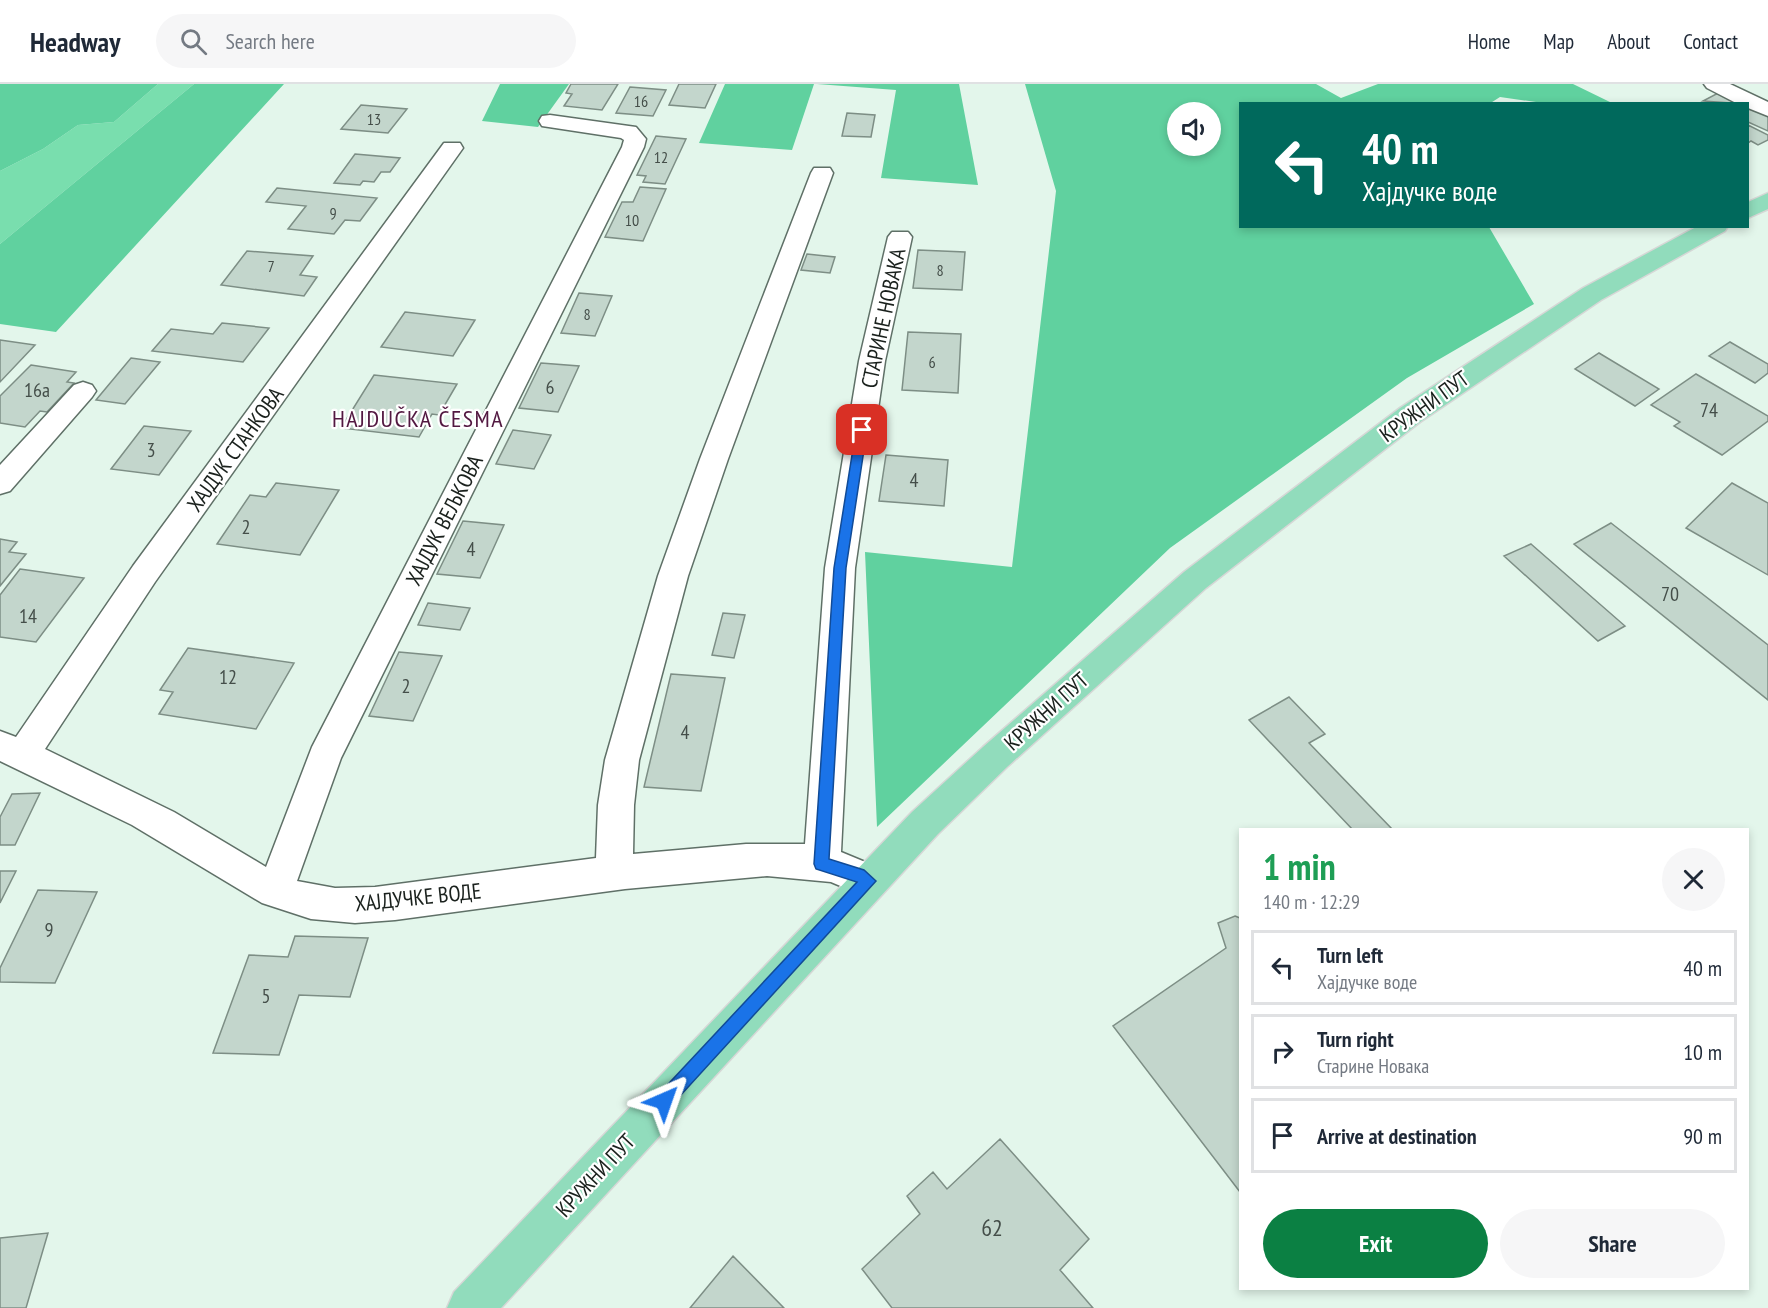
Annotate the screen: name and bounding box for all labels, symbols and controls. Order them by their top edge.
search box [156,14,576,68]
text: Headway [30,23,120,60]
icon: search [177,25,210,58]
text: Search here [225,27,315,55]
text: Home [1468,28,1510,55]
text: Map [1543,28,1574,55]
text: About [1607,28,1650,55]
text: Contact [1683,28,1738,55]
house number: 16 [634,91,648,111]
map controls [1167,102,1221,156]
button: sound [1167,102,1221,156]
house number: 13 [367,109,381,129]
text: 40 m [1362,121,1439,176]
icon: left [1263,126,1341,204]
house number: 12 [654,147,668,167]
text: Хајдучке воде [1362,174,1497,208]
house number: 9 [329,203,337,223]
house number: 10 [625,210,639,230]
street label: СТАРИНЕ НОВАКА [855,245,912,390]
house number: 7 [267,256,275,276]
house number: 8 [936,260,944,280]
house number: 8 [583,304,591,324]
house number: 6 [928,352,936,372]
street label: КРУЖНИ ПУТ [1374,364,1474,448]
house number: 6 [546,374,555,400]
house number: 16a [24,377,50,403]
street label: ХАЈДУК СТАНКОВА [180,381,290,517]
house number: 74 [1700,397,1718,423]
district label: HAJDUČKA ČESMA [332,403,504,434]
pin [836,404,887,455]
icon: arrive [845,413,878,446]
house number: 3 [147,437,156,463]
street label: ХАЈДУК ВЕЉКОВА [399,450,489,590]
house number: 4 [910,467,919,493]
house number: 2 [242,514,251,540]
house number: 4 [467,536,476,562]
house number: 70 [1661,581,1679,607]
house number: 14 [19,603,37,629]
house number: 12 [219,664,237,690]
street label: КРУЖНИ ПУТ [998,666,1094,756]
house number: 2 [402,673,411,699]
house number: 4 [681,719,690,745]
text: 1 min [1263,843,1336,890]
button: close [1662,848,1725,911]
street label: ХАЈДУЧКЕ ВОДЕ [354,876,482,918]
text: 140 m · 12:29 [1263,889,1360,915]
house number: 9 [45,917,54,943]
text: Turn left [1317,941,1383,969]
icon: left [1266,951,1299,984]
text: 40 m [1683,954,1722,982]
text: Хајдучке воде [1317,969,1417,995]
house number: 5 [262,983,271,1009]
text: Turn right [1317,1025,1394,1053]
icon: right [1266,1035,1299,1068]
text: 10 m [1683,1038,1722,1066]
text: Старине Новака [1317,1053,1429,1079]
position arrow [632,1069,696,1133]
icon: arrive [1266,1119,1299,1152]
text: Arrive at destination [1317,1122,1477,1150]
text: 90 m [1683,1122,1722,1150]
street label: КРУЖНИ ПУТ [549,1127,641,1223]
button: Exit [1263,1209,1488,1278]
button: Share [1500,1209,1725,1278]
house number: 62 [981,1212,1003,1243]

